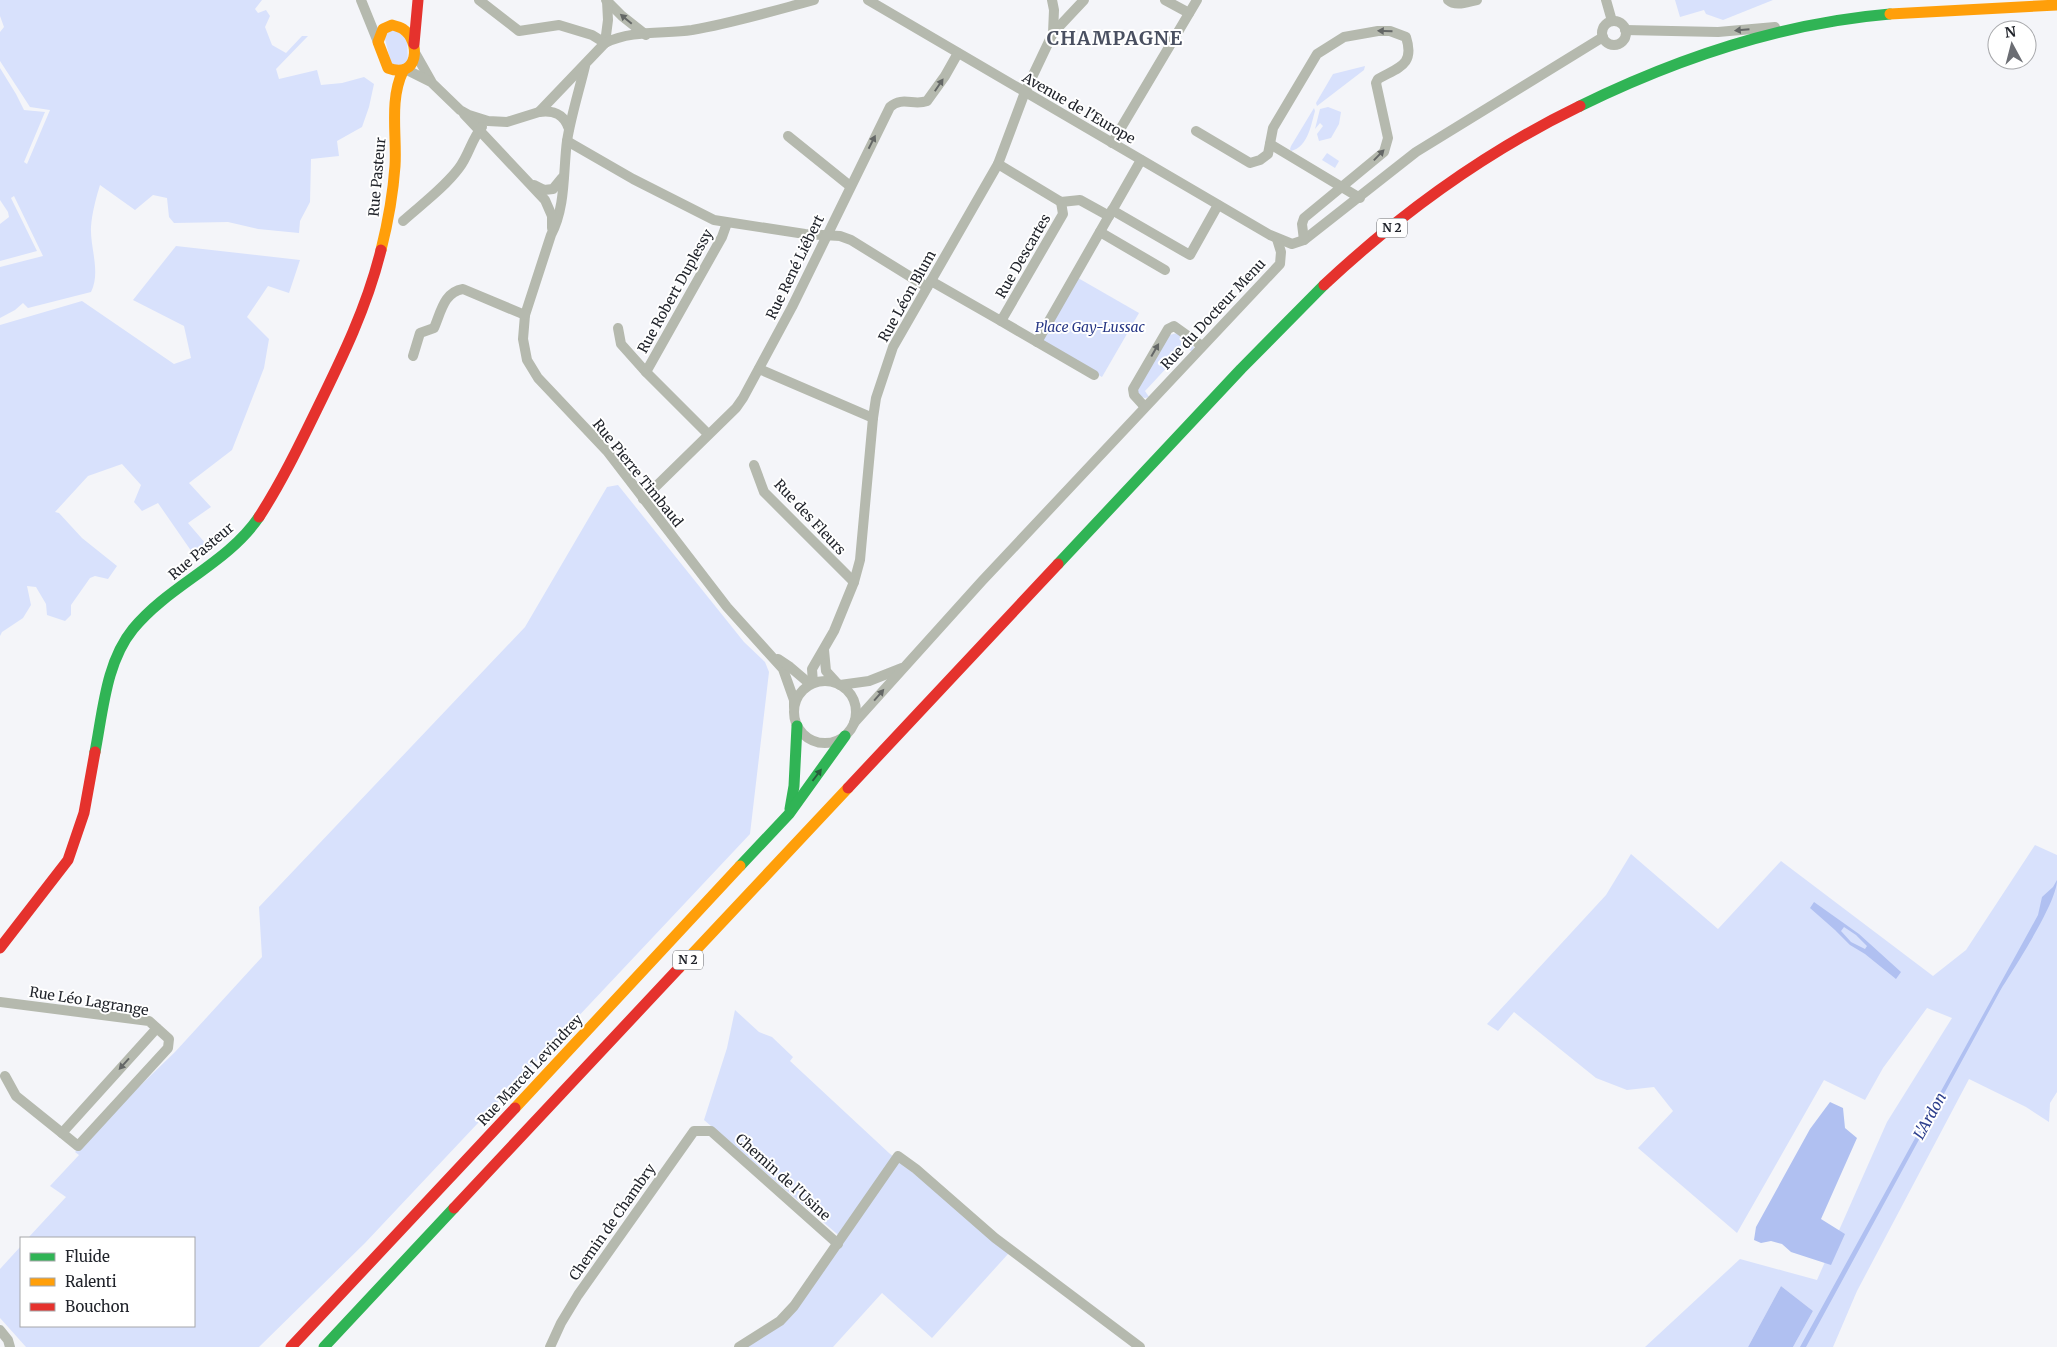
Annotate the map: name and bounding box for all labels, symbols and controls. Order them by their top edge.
one-way arrow [619,13,632,24]
north arrow [1987,20,2037,70]
text: N [2004,22,2017,42]
district label: CHAMPAGNE [1047,26,1183,50]
one-way arrow [1734,26,1750,34]
one-way arrow [1377,27,1393,35]
street label: Avenue de l'Europe [1018,68,1139,148]
one-way arrow [934,78,944,92]
one-way arrow [868,135,876,149]
street label: Rue Pasteur [365,137,389,217]
one-way arrow [1373,149,1385,161]
street label: Rue René Liébert [762,211,828,322]
street label: Rue Descartes [992,211,1054,301]
road number: N 2 [1377,218,1407,238]
street label: Rue Robert Duplessy [633,225,717,356]
street label: Rue Léon Blum [874,247,940,345]
street label: Rue du Docteur Menu [1157,255,1269,373]
park label: Place Gay-Lussac [1035,318,1145,336]
one-way arrow [1151,344,1160,357]
street label: Rue Pierre Timbaud [589,415,687,531]
street label: Rue des Fleurs [770,475,850,559]
street label: Rue Pasteur [165,519,237,583]
one-way arrow [873,690,885,702]
one-way arrow [812,769,823,782]
road number: N 2 [673,950,703,970]
street label: Rue Léo Lagrange [28,983,150,1019]
street label: Rue Marcel Levindrey [474,1010,587,1130]
one-way arrow [118,1058,130,1070]
water label: L'Ardon [1909,1089,1950,1142]
street label: Chemin de l'Usine [732,1130,834,1224]
street label: Chemin de Chambry [565,1159,660,1284]
legend [20,1237,195,1327]
text: Fluide [65,1247,110,1266]
text: Ralenti [65,1272,117,1291]
text: Bouchon [65,1297,129,1316]

